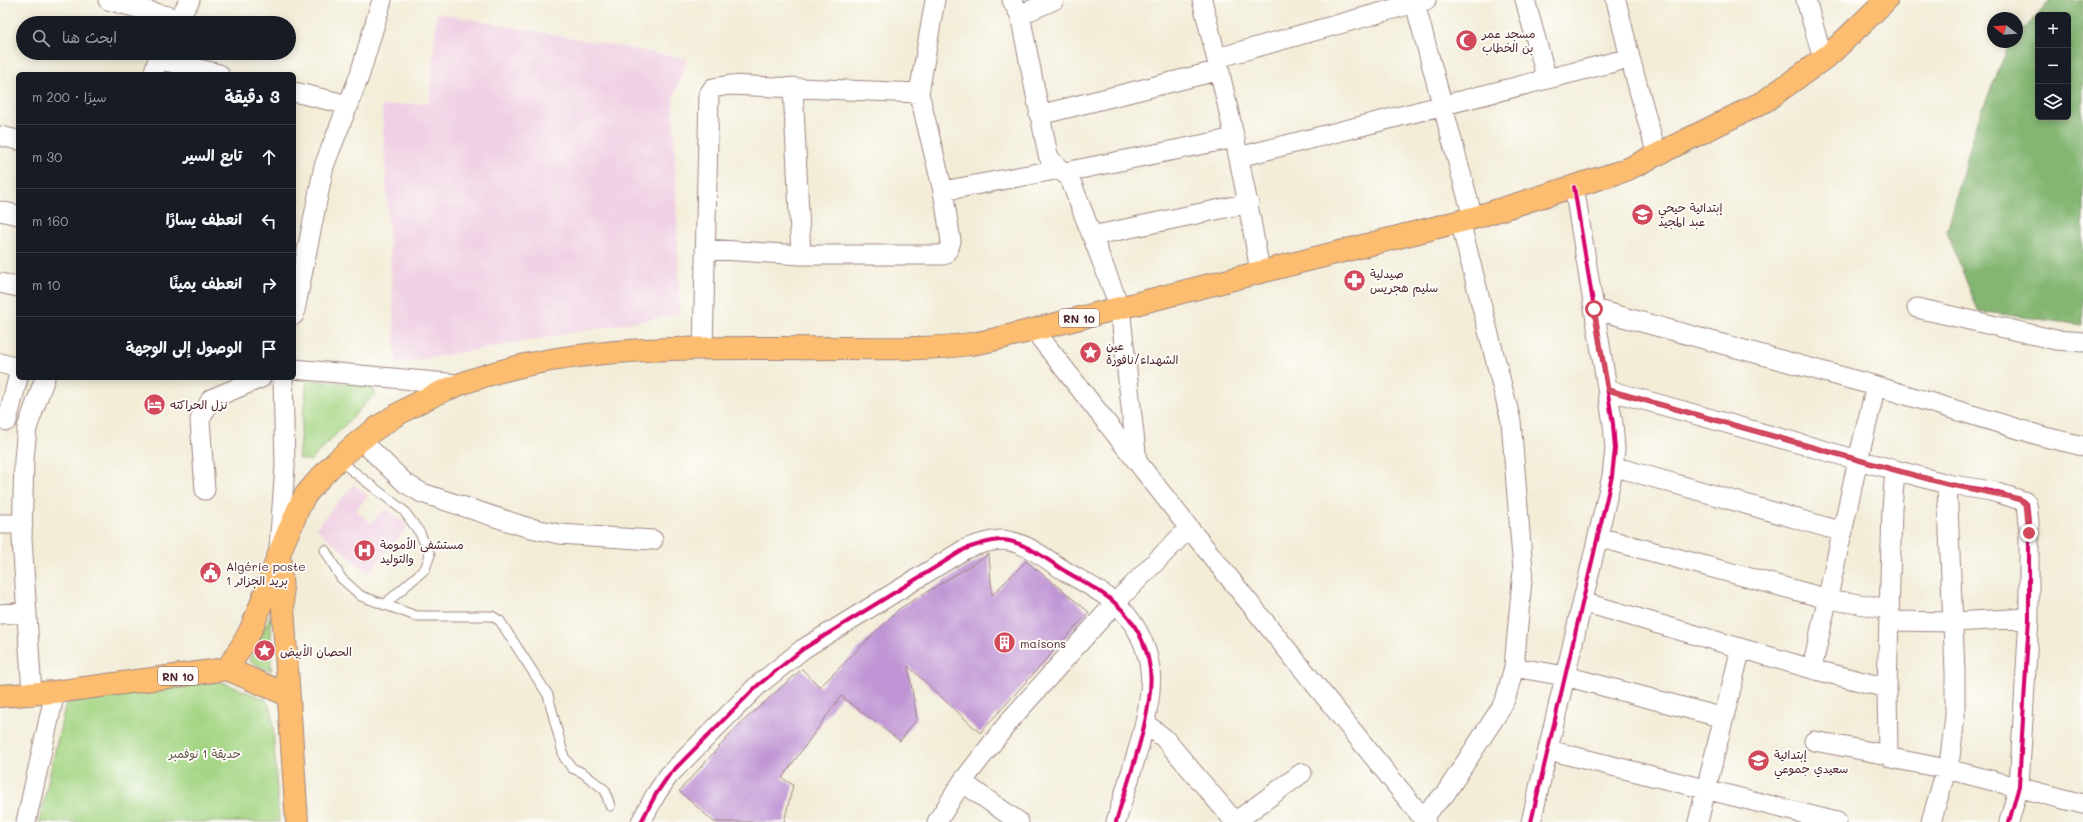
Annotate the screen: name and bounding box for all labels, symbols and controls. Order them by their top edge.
north arrow [1987,12,2023,48]
map controls [2035,12,2071,120]
button: + [2035,12,2071,48]
search box [16,16,296,60]
place label: مسجد عمر بن الخطاب [1481,25,1536,56]
icon: search [30,27,52,49]
text: ابحث هنا [62,27,117,47]
mosque icon: مسجد عمر بن الخطاب [1454,27,1480,53]
button: − [2035,48,2071,84]
button: layers [2035,84,2071,120]
text: 3 دقيقة [224,85,280,107]
text: سيرًا · 200 m [32,88,106,105]
text: تابع السير [183,145,242,165]
icon: ahead [258,146,280,168]
text: 30 m [32,148,62,165]
place label: إبتدائية حيحي عبد المجيد [1658,199,1722,230]
school or university icon: إبتدائية حيحي عبد المجيد [1629,201,1655,227]
text: انعطف يسارًا [166,209,242,229]
icon: left [258,210,280,232]
text: 160 m [32,212,68,229]
place label: صيدلية سليم هجريس [1370,265,1438,297]
pharmacy icon: صيدلية سليم هجريس [1342,267,1368,293]
text: انعطف يمينًا [170,273,242,293]
icon: right [258,274,280,296]
text: 10 m [32,276,60,293]
route start [1585,300,1603,318]
road number: RN 10 [1059,309,1099,327]
text: الوصول إلى الوجهة [126,337,242,357]
place label: عين الشهداء/نافورة [1106,337,1179,367]
icon: arrive [258,338,280,360]
place icon: عين الشهداء/نافورة [1078,339,1104,365]
hotel icon: نزل الحراكته [141,391,167,417]
place label: نزل الحراكته [170,396,227,412]
route end [2020,524,2038,542]
place label: مستشفى الأمومة والتوليد [380,536,464,567]
hospital icon: مستشفى الأمومة والتوليد [352,538,378,564]
place label: Algérie poste 1 بريد الجزائر [226,558,306,589]
public building icon: Algérie poste 1 بريد الجزائر [198,560,224,586]
building icon: maisons [991,630,1017,656]
place label: maisons [1020,635,1066,651]
place icon: الحصان الأبيض [252,638,278,664]
place label: الحصان الأبيض [280,643,352,660]
road number: RN 10 [158,667,198,685]
park label: حديقة 1 نوفمبر [168,745,241,762]
place label: إبتدائية سعيدي جموعي [1774,746,1848,780]
school or university icon: إبتدائية سعيدي جموعي [1746,748,1772,774]

